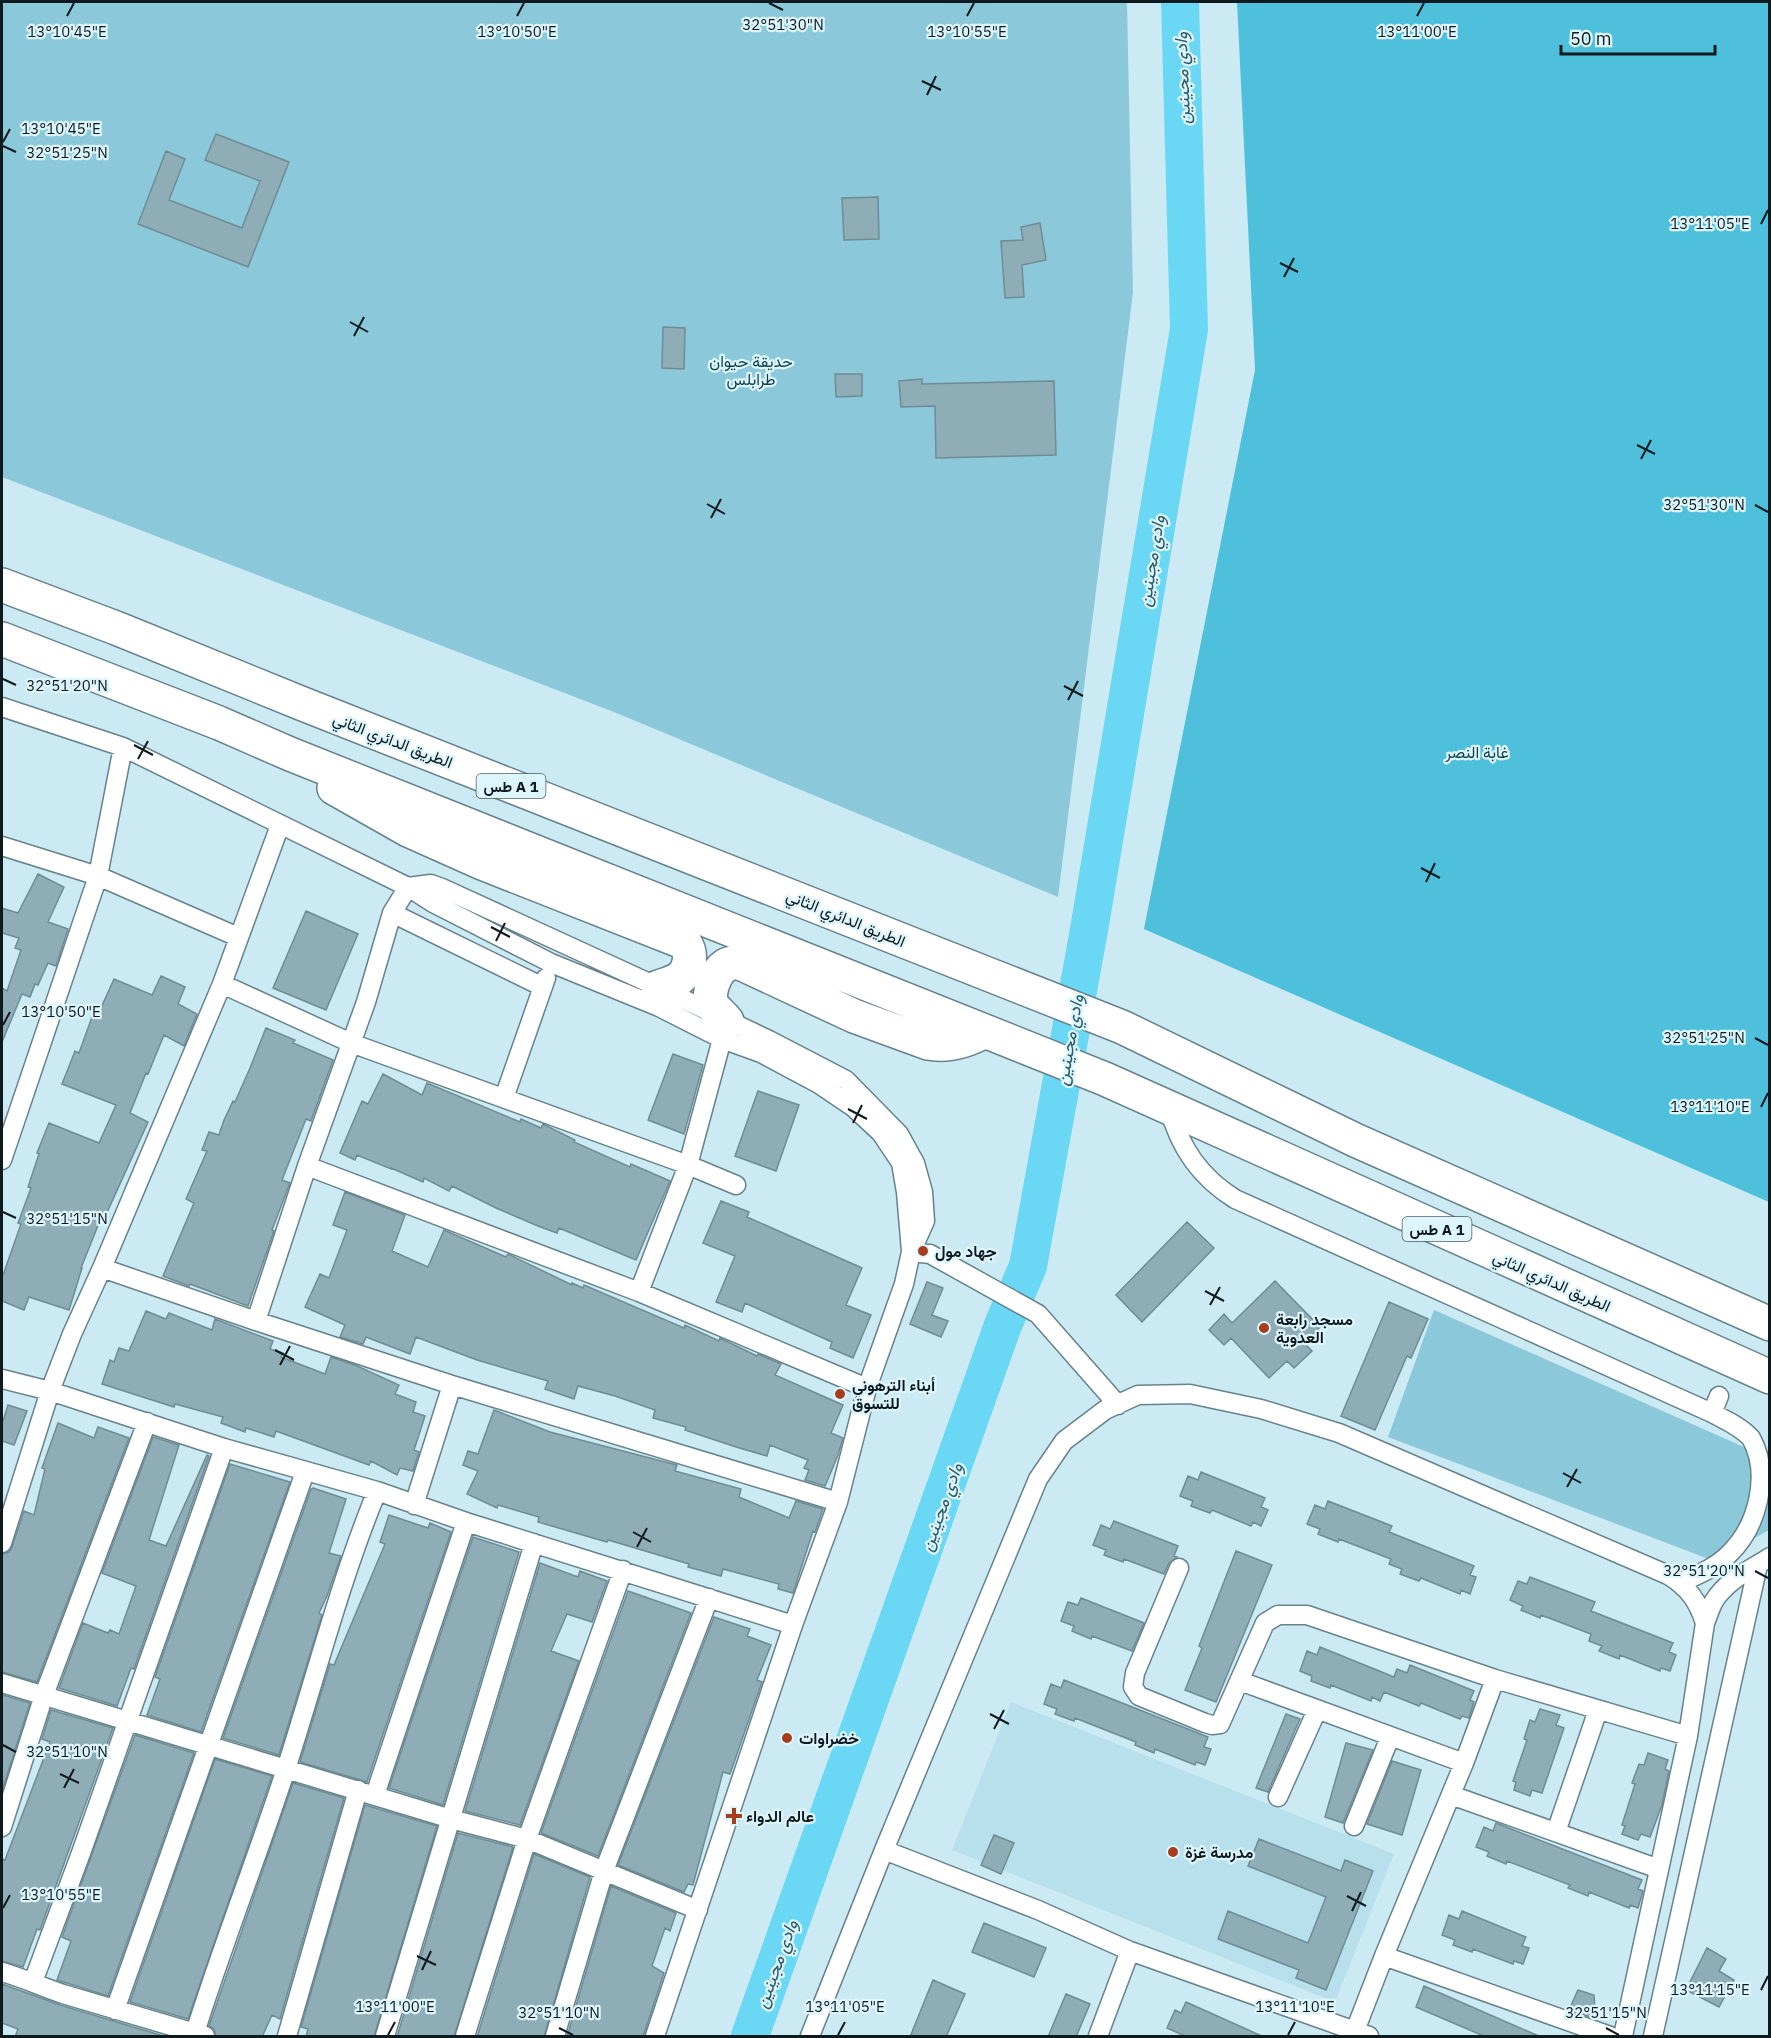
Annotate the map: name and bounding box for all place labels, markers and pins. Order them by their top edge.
place label: جهاد مول [935,1241,997,1262]
marker: جهاد مول [916,1244,930,1258]
place label: مسجد رابعة العدوية [1276,1309,1353,1348]
marker: مسجد رابعة العدوية [1257,1321,1271,1335]
place label: أبناء الترهوني للتسوق [852,1375,935,1414]
marker: أبناء الترهوني للتسوق [833,1387,847,1401]
place label: خضراوات [799,1728,859,1749]
marker: خضراوات [780,1731,794,1745]
place label: عالم الدواء [746,1806,814,1827]
marker: عالم الدواء [727,1809,741,1823]
place label: مدرسة غزة [1185,1842,1254,1863]
marker: مدرسة غزة [1166,1845,1180,1859]

